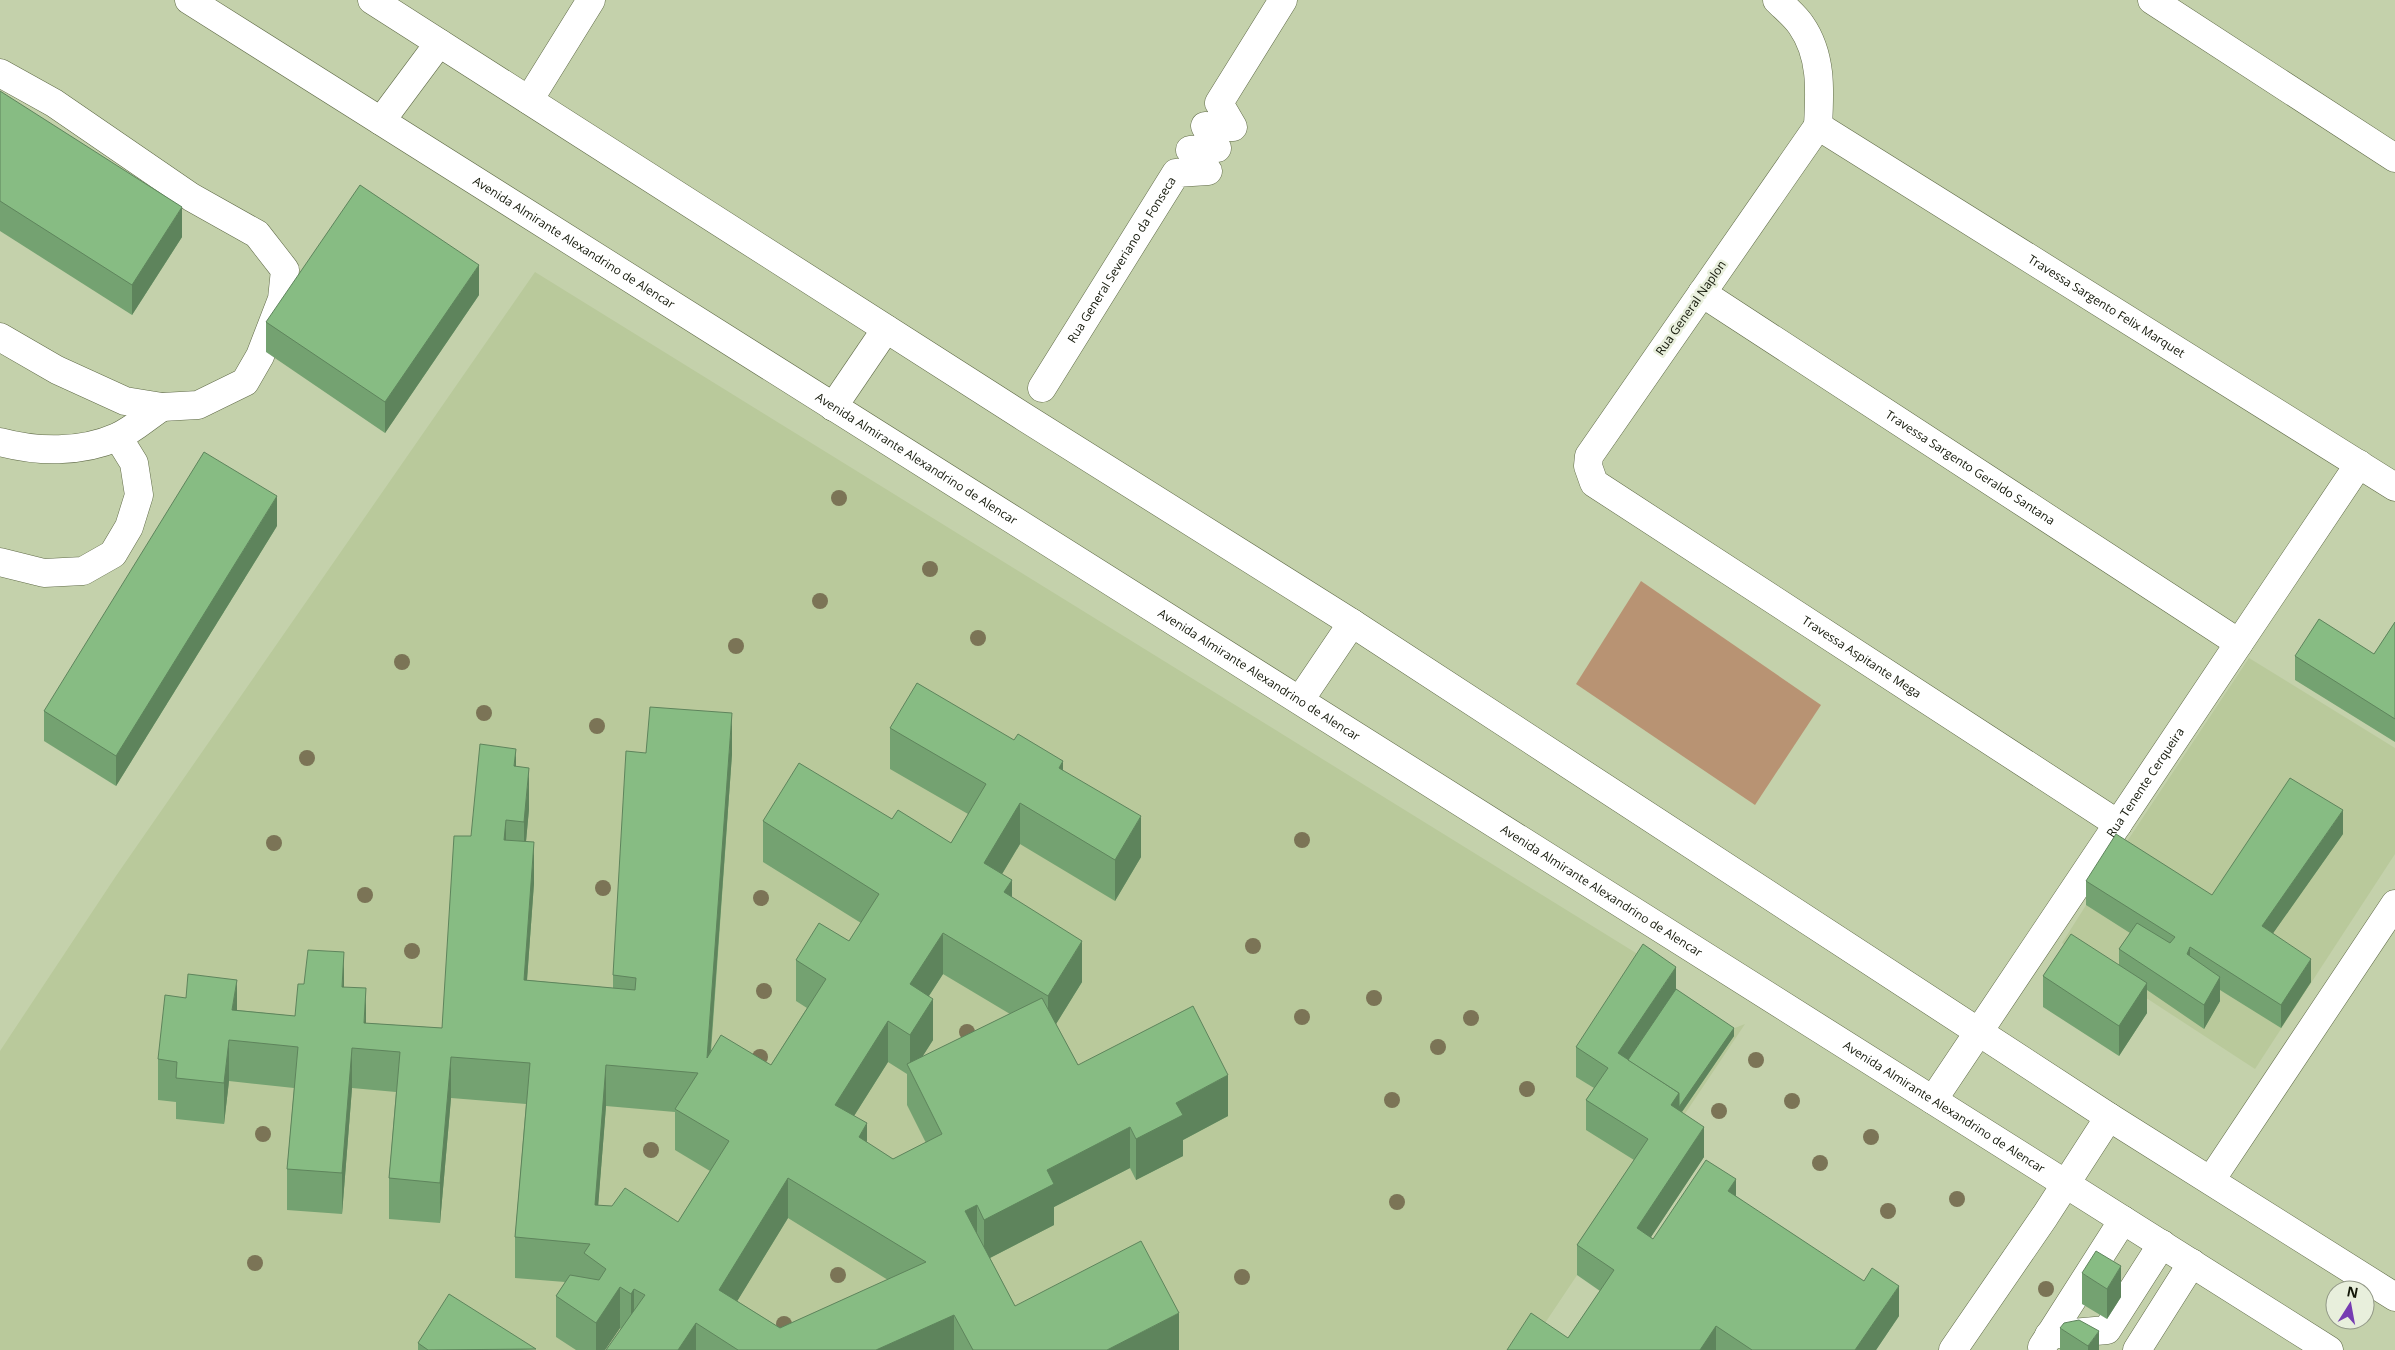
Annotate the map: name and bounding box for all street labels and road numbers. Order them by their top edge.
street label: Avenida Almirante Alexandrino de Alencar [470,172,678,312]
street label: Rua General Severiano da Fonseca [1063,173,1180,346]
street label: Travessa Sargento Felix Marquet [2025,250,2188,361]
street label: Rua General Naplon [1651,257,1730,359]
street label: Avenida Almirante Alexandrino de Alencar [812,388,1021,529]
street label: Travessa Sargento Geraldo Santana [1882,406,2058,529]
street label: Avenida Almirante Alexandrino de Alencar [1155,604,1363,745]
street label: Travessa Aspitante Mega [1799,612,1925,702]
street label: Rua Tenente Cerqueira [2102,724,2188,841]
street label: Avenida Almirante Alexandrino de Alencar [1497,821,1706,961]
street label: Avenida Almirante Alexandrino de Alencar [1840,1037,2049,1177]

